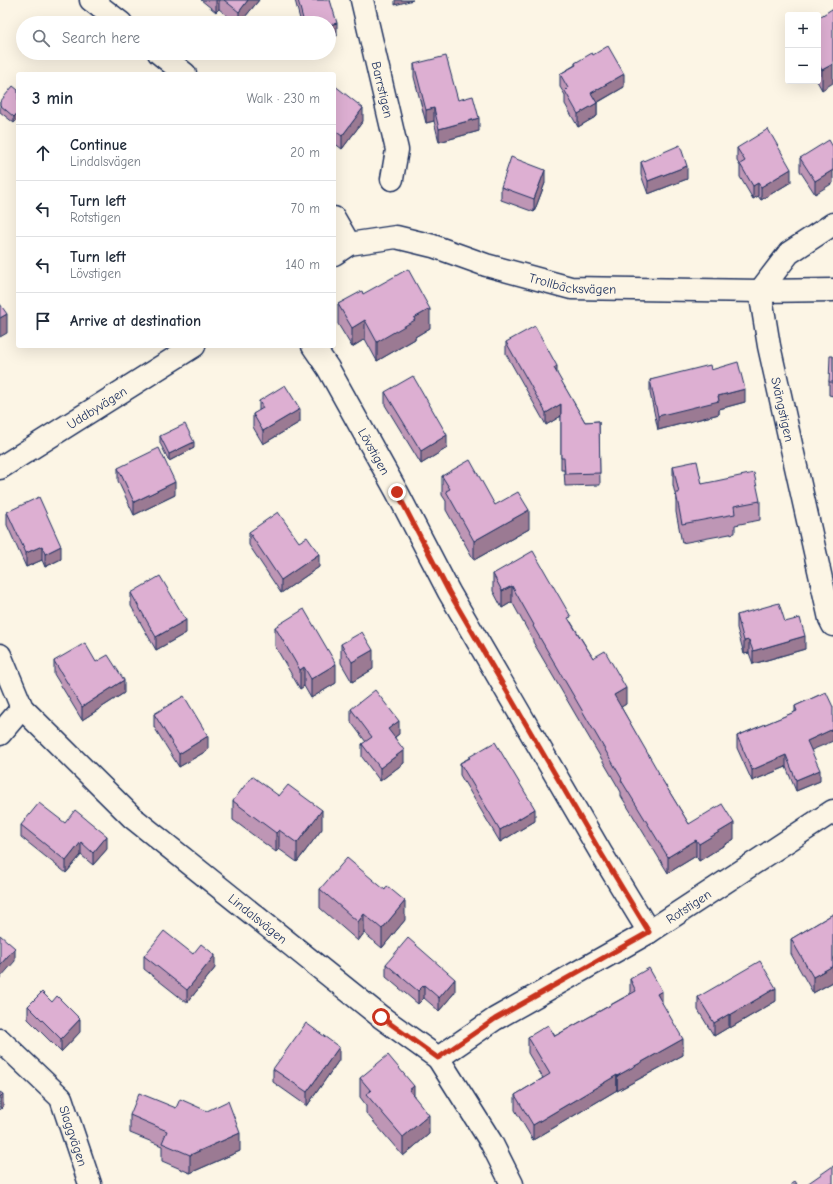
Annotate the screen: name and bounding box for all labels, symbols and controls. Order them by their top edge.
map controls [785,12,821,84]
button: + [785,12,821,48]
search box [16,16,336,60]
icon: search [30,27,52,49]
text: Search here [62,29,140,47]
button: − [785,48,821,84]
street label: Barrstigen [369,60,396,120]
text: 3 min [32,89,73,108]
text: Walk · 230 m [246,91,320,106]
text: Continue [70,136,127,154]
icon: ahead [32,142,54,164]
text: 20 m [290,145,320,160]
text: Lindalsvägen [70,154,141,169]
text: Turn left [70,192,126,210]
icon: left [32,198,54,220]
text: 70 m [291,201,320,216]
text: Rotstigen [70,210,121,225]
text: Turn left [70,248,126,266]
icon: left [32,254,54,276]
text: 140 m [286,257,320,272]
text: Lövstigen [70,266,121,281]
street label: Trollbäcksvägen [527,270,616,297]
icon: arrive [32,310,54,332]
text: Arrive at destination [70,312,201,330]
street label: Svängstigen [768,376,797,443]
street label: Uddbyvägen [64,383,130,432]
street label: Lövstigen [355,426,393,478]
route end [388,483,406,501]
street label: Rotstigen [663,886,714,927]
street label: Lindalsvägen [225,891,290,947]
route start [372,1008,390,1026]
street label: Slaggvägen [56,1104,90,1168]

